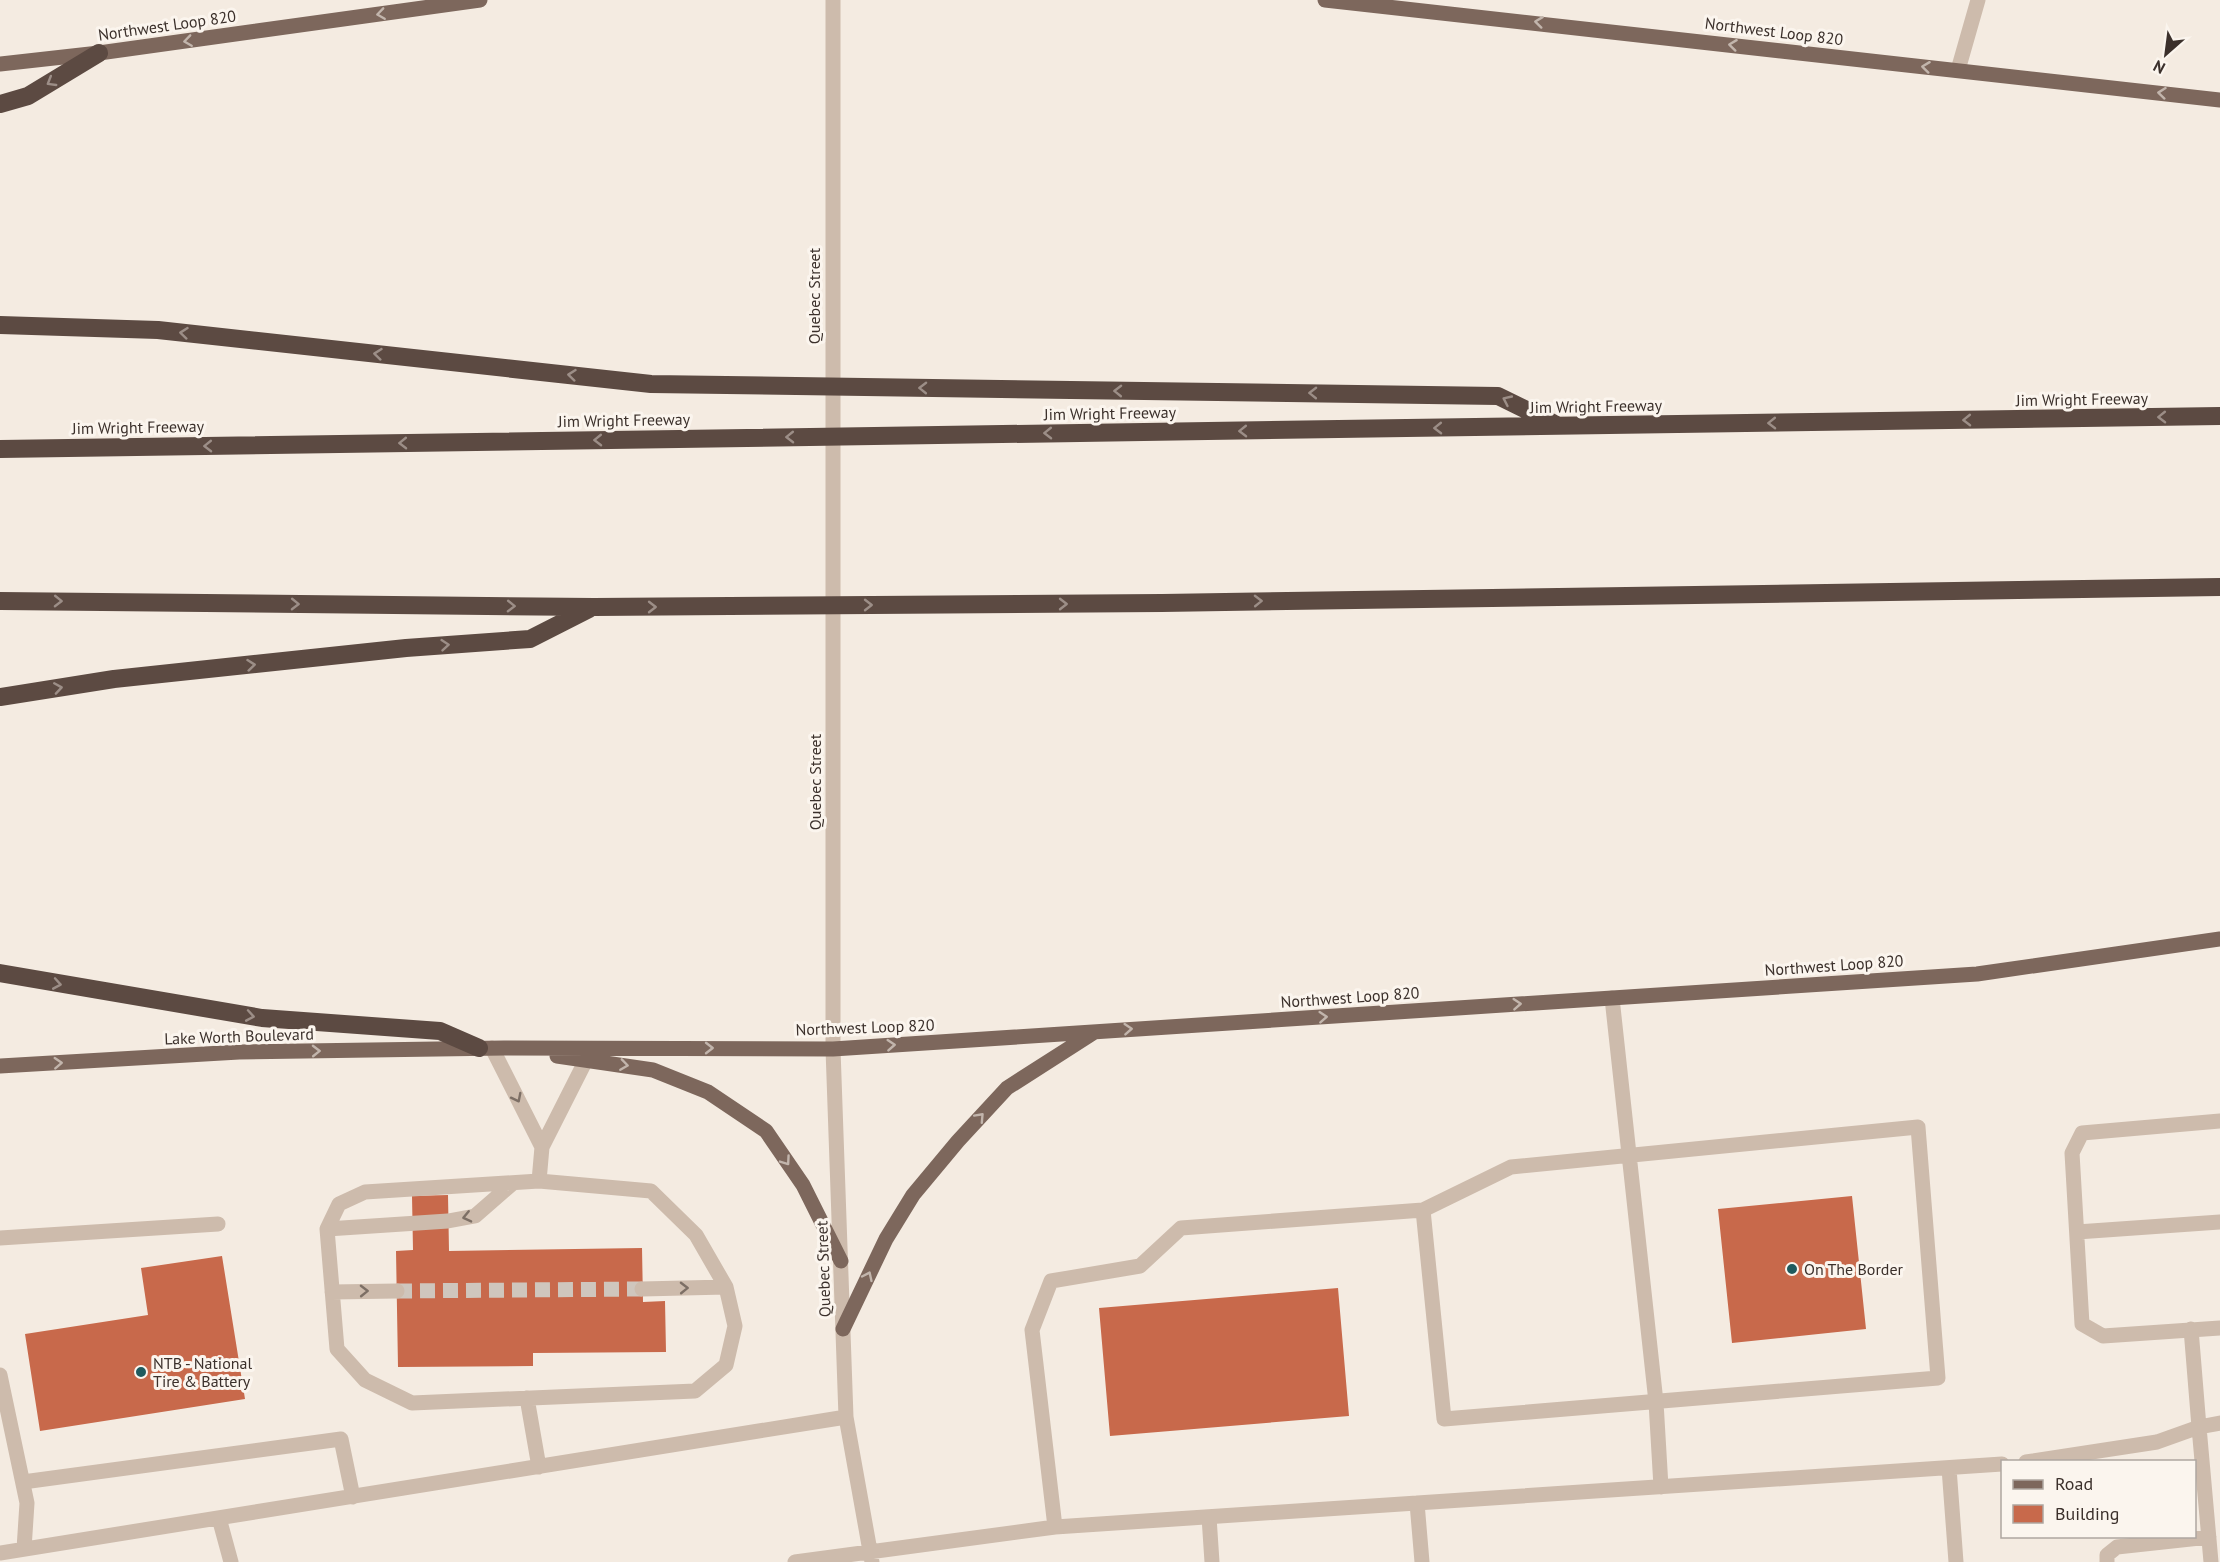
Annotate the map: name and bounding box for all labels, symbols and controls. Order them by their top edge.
street label: Northwest Loop 820 [97,5,238,45]
one-way arrow [376,7,386,19]
street label: Northwest Loop 820 [1704,13,1845,49]
one-way arrow [1534,17,1543,29]
north arrow [2136,24,2196,84]
one-way arrow [183,34,192,46]
one-way arrow [1728,39,1737,51]
text: N [2150,56,2168,79]
one-way arrow [1922,61,1931,74]
one-way arrow [47,74,57,86]
one-way arrow [2157,87,2166,100]
street label: Quebec Street [804,247,824,344]
one-way arrow [180,327,189,340]
one-way arrow [373,348,382,361]
one-way arrow [567,370,576,382]
one-way arrow [918,382,927,394]
one-way arrow [1113,384,1122,397]
one-way arrow [1308,387,1317,400]
street label: Jim Wright Freeway [2015,388,2149,410]
street label: Jim Wright Freeway [1529,395,1663,417]
one-way arrow [1502,396,1513,408]
street label: Jim Wright Freeway [1043,402,1177,424]
street label: Jim Wright Freeway [557,409,691,431]
one-way arrow [2157,411,2166,423]
one-way arrow [1962,414,1971,426]
street label: Jim Wright Freeway [71,416,205,438]
one-way arrow [1767,417,1776,429]
one-way arrow [1433,422,1442,434]
one-way arrow [1238,425,1247,437]
one-way arrow [1043,427,1052,440]
one-way arrow [785,431,794,443]
one-way arrow [593,434,602,446]
one-way arrow [398,437,407,449]
one-way arrow [203,439,212,452]
one-way arrow [54,595,63,607]
one-way arrow [1254,595,1263,607]
one-way arrow [291,598,300,610]
one-way arrow [1059,598,1068,610]
one-way arrow [864,599,873,611]
one-way arrow [507,600,516,613]
one-way arrow [648,601,657,613]
one-way arrow [441,639,450,652]
one-way arrow [247,659,256,672]
one-way arrow [52,682,62,695]
street label: Quebec Street [805,733,825,830]
street label: Northwest Loop 820 [1764,950,1904,980]
one-way arrow [52,977,62,990]
street label: Northwest Loop 820 [1280,982,1420,1012]
one-way arrow [1513,998,1522,1011]
one-way arrow [245,1010,254,1022]
one-way arrow [1318,1010,1327,1023]
street label: Northwest Loop 820 [795,1015,935,1039]
street label: Lake Worth Boulevard [164,1023,314,1049]
one-way arrow [1123,1023,1132,1036]
one-way arrow [887,1039,896,1052]
one-way arrow [705,1042,714,1054]
one-way arrow [312,1045,321,1057]
one-way arrow [54,1057,63,1070]
one-way arrow [619,1059,628,1071]
one-way arrow [510,1091,521,1102]
one-way arrow [973,1114,984,1124]
one-way arrow [779,1154,790,1165]
one-way arrow [462,1209,472,1222]
street label: Quebec Street [811,1220,835,1317]
place label: On The Border [1804,1259,1904,1279]
marker: On The Border [1785,1262,1799,1276]
one-way arrow [861,1272,873,1283]
one-way arrow [680,1282,689,1294]
one-way arrow [360,1285,369,1298]
place label: NTB - National Tire & Battery [153,1353,252,1391]
marker: NTB - National Tire & Battery [134,1365,148,1379]
legend [2001,1460,2196,1538]
text: Road [2055,1472,2093,1495]
text: Building [2055,1502,2119,1525]

